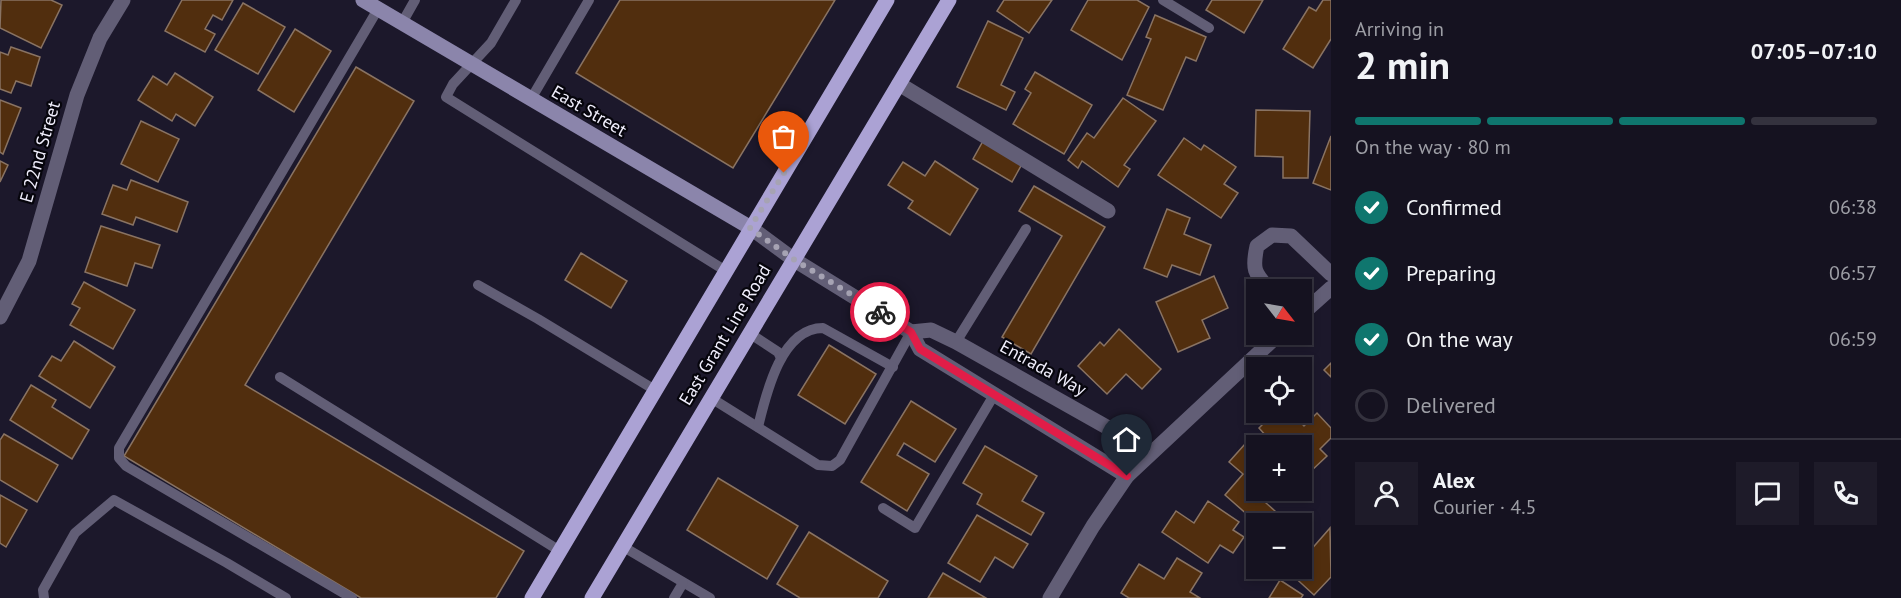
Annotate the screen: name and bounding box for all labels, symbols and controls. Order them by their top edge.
text: Arriving in [1355,16,1444,42]
text: 07:05–07:10 [1751,37,1877,65]
text: 2 min [1355,39,1450,90]
street label: East Street [548,80,631,141]
street label: E 22nd Street [14,99,65,205]
pin [758,111,809,173]
icon: bag [767,120,800,153]
text: On the way · 80 m [1355,134,1511,160]
icon: check [1355,191,1388,224]
text: Confirmed [1406,193,1502,221]
text: 06:38 [1829,194,1877,220]
icon: check [1355,257,1388,290]
text: Preparing [1406,259,1496,287]
street label: East Grant Line Road [674,260,776,409]
text: 06:57 [1829,260,1877,286]
north arrow [1246,279,1312,345]
map controls [1246,279,1312,579]
courier [850,282,910,342]
icon: bike [864,296,897,329]
icon: check [1355,323,1388,356]
text: On the way [1406,325,1513,353]
text: 06:59 [1829,326,1877,352]
street label: Entrada Way [996,334,1091,401]
button: locate [1246,357,1312,423]
text: Delivered [1406,391,1496,419]
pin [1101,414,1152,476]
icon: home [1110,423,1143,456]
button: + [1246,435,1312,501]
button: person [1355,462,1418,525]
button: chat [1736,462,1799,525]
button: phone [1814,462,1877,525]
text: Alex [1433,466,1475,494]
text: Courier · 4.5 [1433,494,1536,520]
button: − [1246,513,1312,579]

